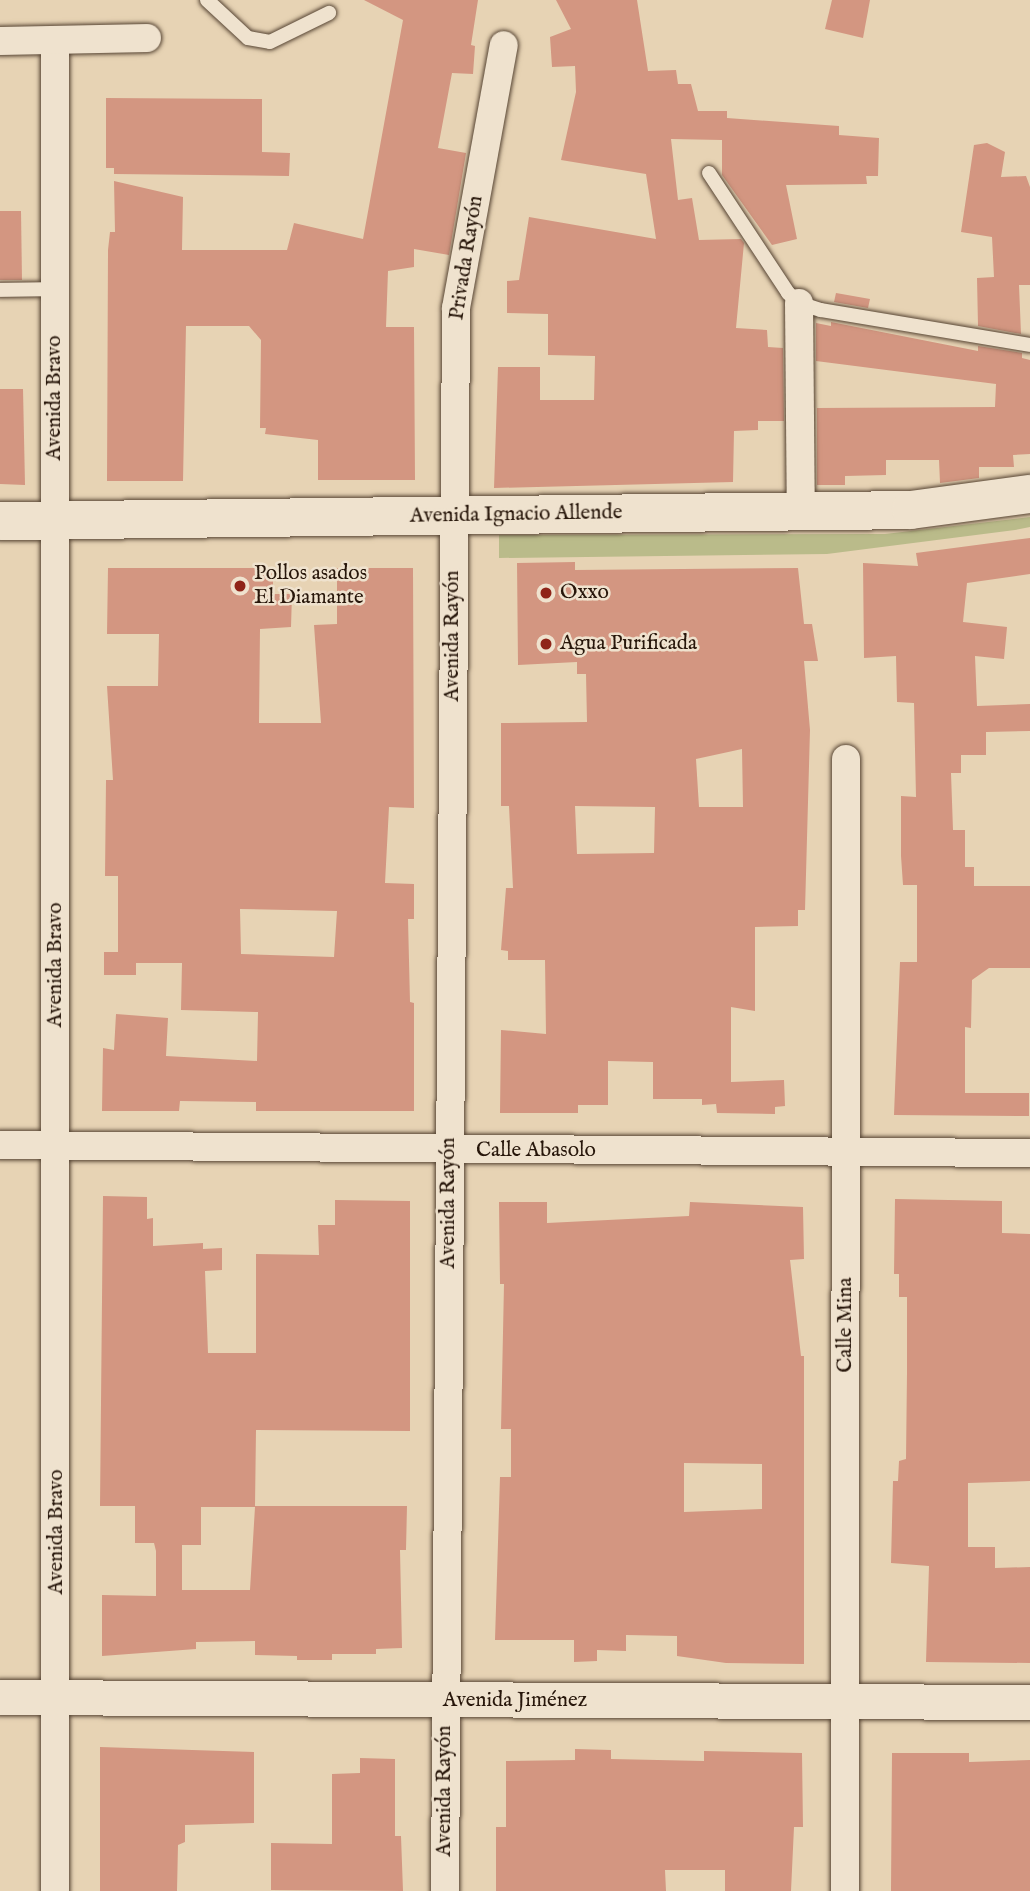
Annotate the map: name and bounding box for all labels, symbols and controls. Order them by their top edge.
street label: Privada Rayón [445,194,489,322]
street label: Avenida Bravo [42,335,68,461]
street label: Avenida Ignacio Allende [410,501,622,529]
place label: Pollos asados El Diamante [254,561,367,611]
street label: Avenida Rayón [440,570,466,702]
marker: Pollos asados El Diamante [232,578,248,594]
place label: Oxxo [560,580,609,606]
marker: Oxxo [538,585,554,601]
place label: Agua Purificada [560,631,697,657]
marker: Agua Purificada [538,636,554,652]
street label: Avenida Bravo [43,902,69,1028]
street label: Avenida Rayón [436,1137,462,1269]
street label: Calle Abasolo [476,1138,596,1164]
street label: Calle Mina [833,1277,859,1373]
street label: Avenida Bravo [44,1469,70,1595]
street label: Avenida Jiménez [443,1688,587,1714]
street label: Avenida Rayón [432,1725,458,1857]

